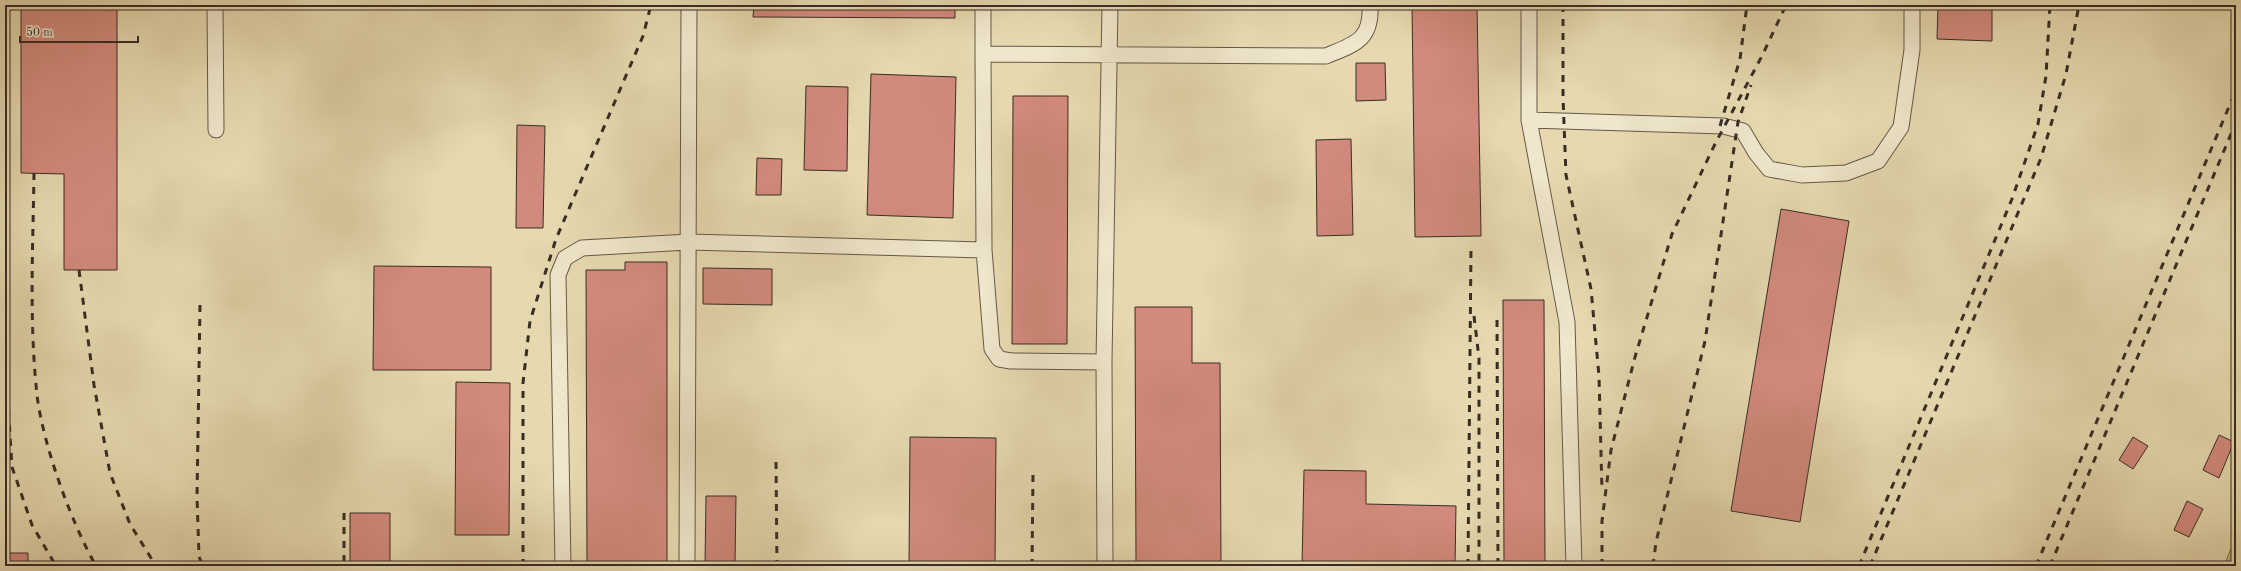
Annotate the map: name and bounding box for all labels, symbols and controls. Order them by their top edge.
scale bar [20,18,138,44]
text: 50 m [26,26,53,39]

